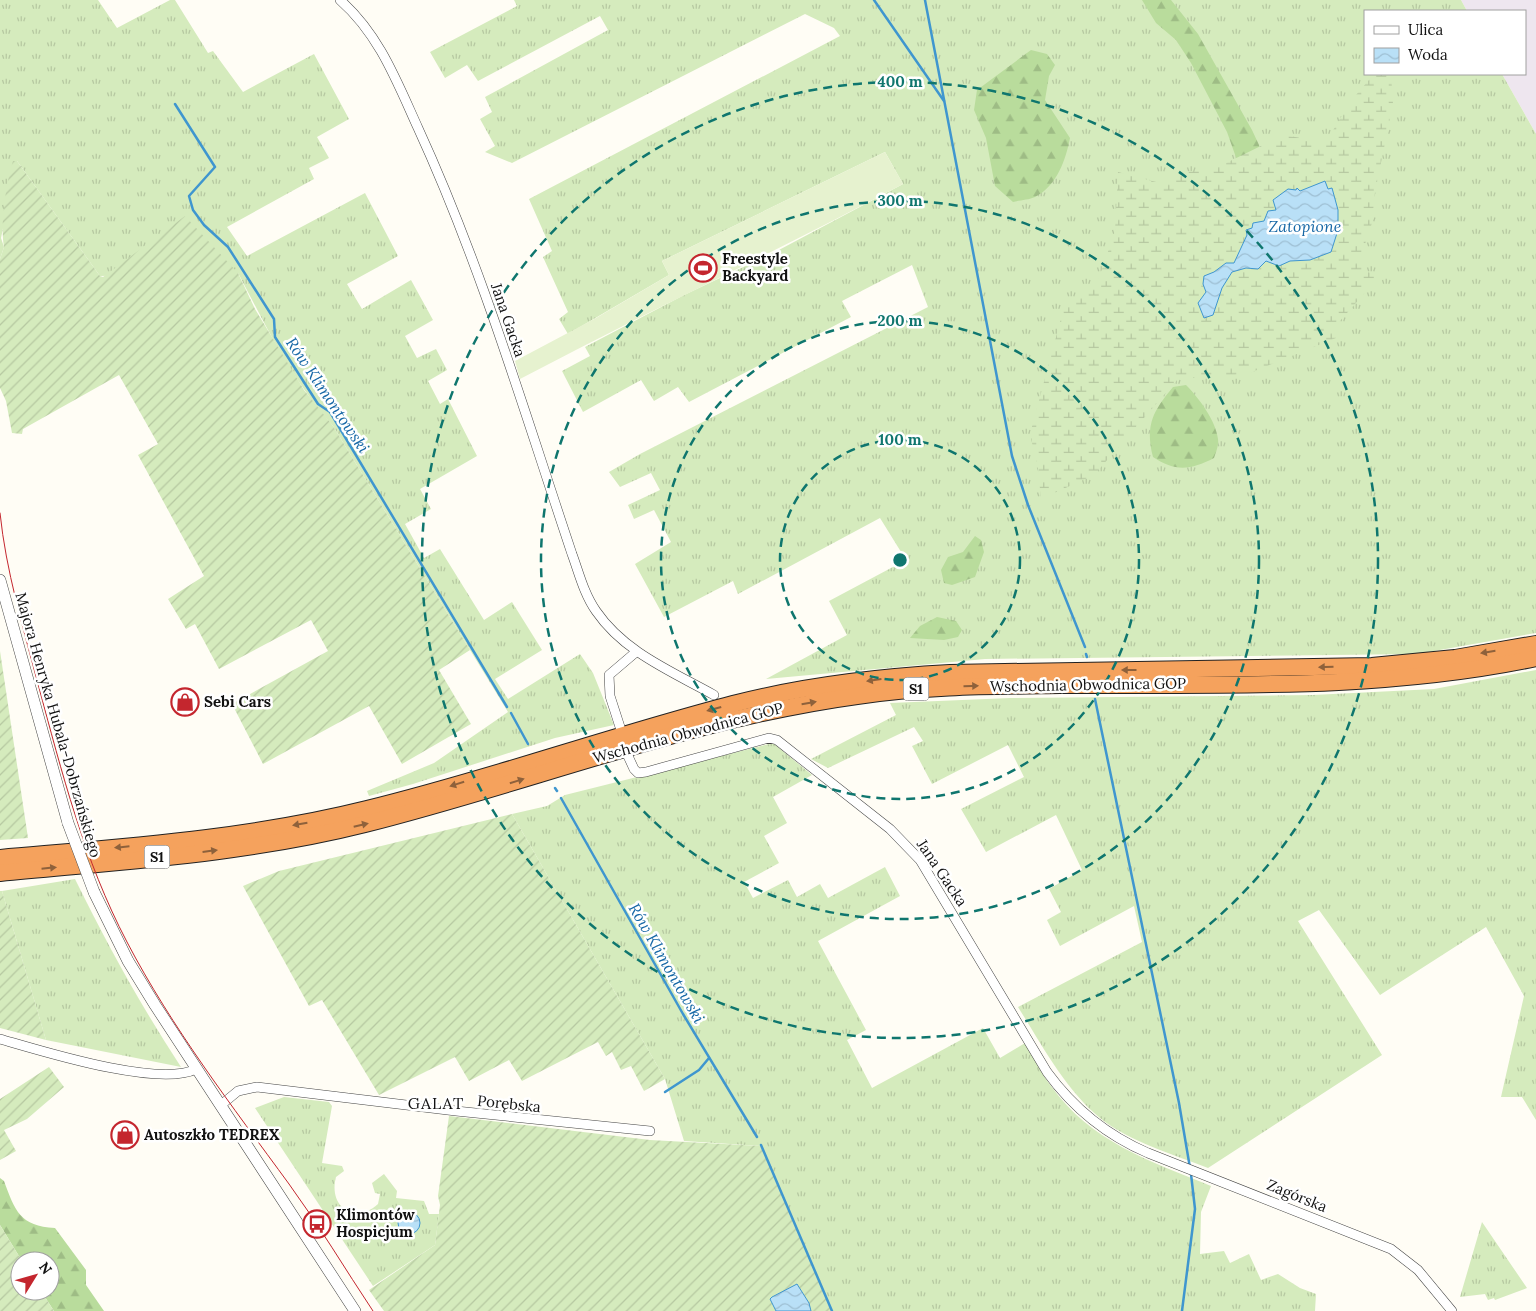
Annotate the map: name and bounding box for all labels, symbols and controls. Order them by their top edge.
legend [1364,10,1526,75]
text: Ulica [1408,20,1444,39]
text: Woda [1408,45,1448,64]
text: 400 m [877,72,923,91]
text: 300 m [877,191,923,210]
water label: Zatopione [1269,216,1342,236]
place label: Freestyle Backyard [722,249,789,285]
sports icon: Freestyle Backyard [688,253,718,283]
street label: Jana Gacka [487,279,530,359]
text: 200 m [878,311,923,330]
water label: Rów Klimontowski [282,333,374,457]
text: 100 m [879,430,922,449]
centre of rings [891,551,909,569]
street label: Majora Henryka Hubala-Dobrzańskiego [11,590,106,860]
one-way arrow [1480,649,1496,657]
one-way arrow [1318,664,1334,672]
one-way arrow [1121,666,1137,674]
street label: Wschodnia Obwodnica GOP [990,673,1186,696]
one-way arrow [865,676,881,684]
road number: S1 [904,678,928,701]
one-way arrow [963,682,979,690]
shop icon: Sebi Cars [170,687,200,717]
place label: Sebi Cars [204,692,271,711]
street label: Wschodnia Obwodnica GOP [591,698,785,767]
one-way arrow [801,699,817,707]
one-way arrow [707,706,722,714]
one-way arrow [510,776,525,784]
one-way arrow [450,781,465,789]
one-way arrow [292,820,308,828]
one-way arrow [353,821,368,829]
street label: Jana Gacka [912,835,972,910]
one-way arrow [113,843,129,851]
road number: S1 [144,846,170,869]
one-way arrow [202,847,218,855]
one-way arrow [41,864,57,872]
water label: Rów Klimontowski [625,899,709,1027]
street label: Porębska [476,1091,542,1116]
district label: GALAT [408,1093,464,1113]
shop icon: Autoszkło TEDREX [110,1120,140,1150]
place label: Autoszkło TEDREX [144,1125,280,1144]
street label: Zagórska [1264,1175,1330,1216]
place label: Klimontów Hospicjum [336,1205,416,1241]
bus stop icon: Klimontów Hospicjum [302,1209,332,1239]
north arrow [10,1251,60,1301]
text: N [35,1258,56,1278]

